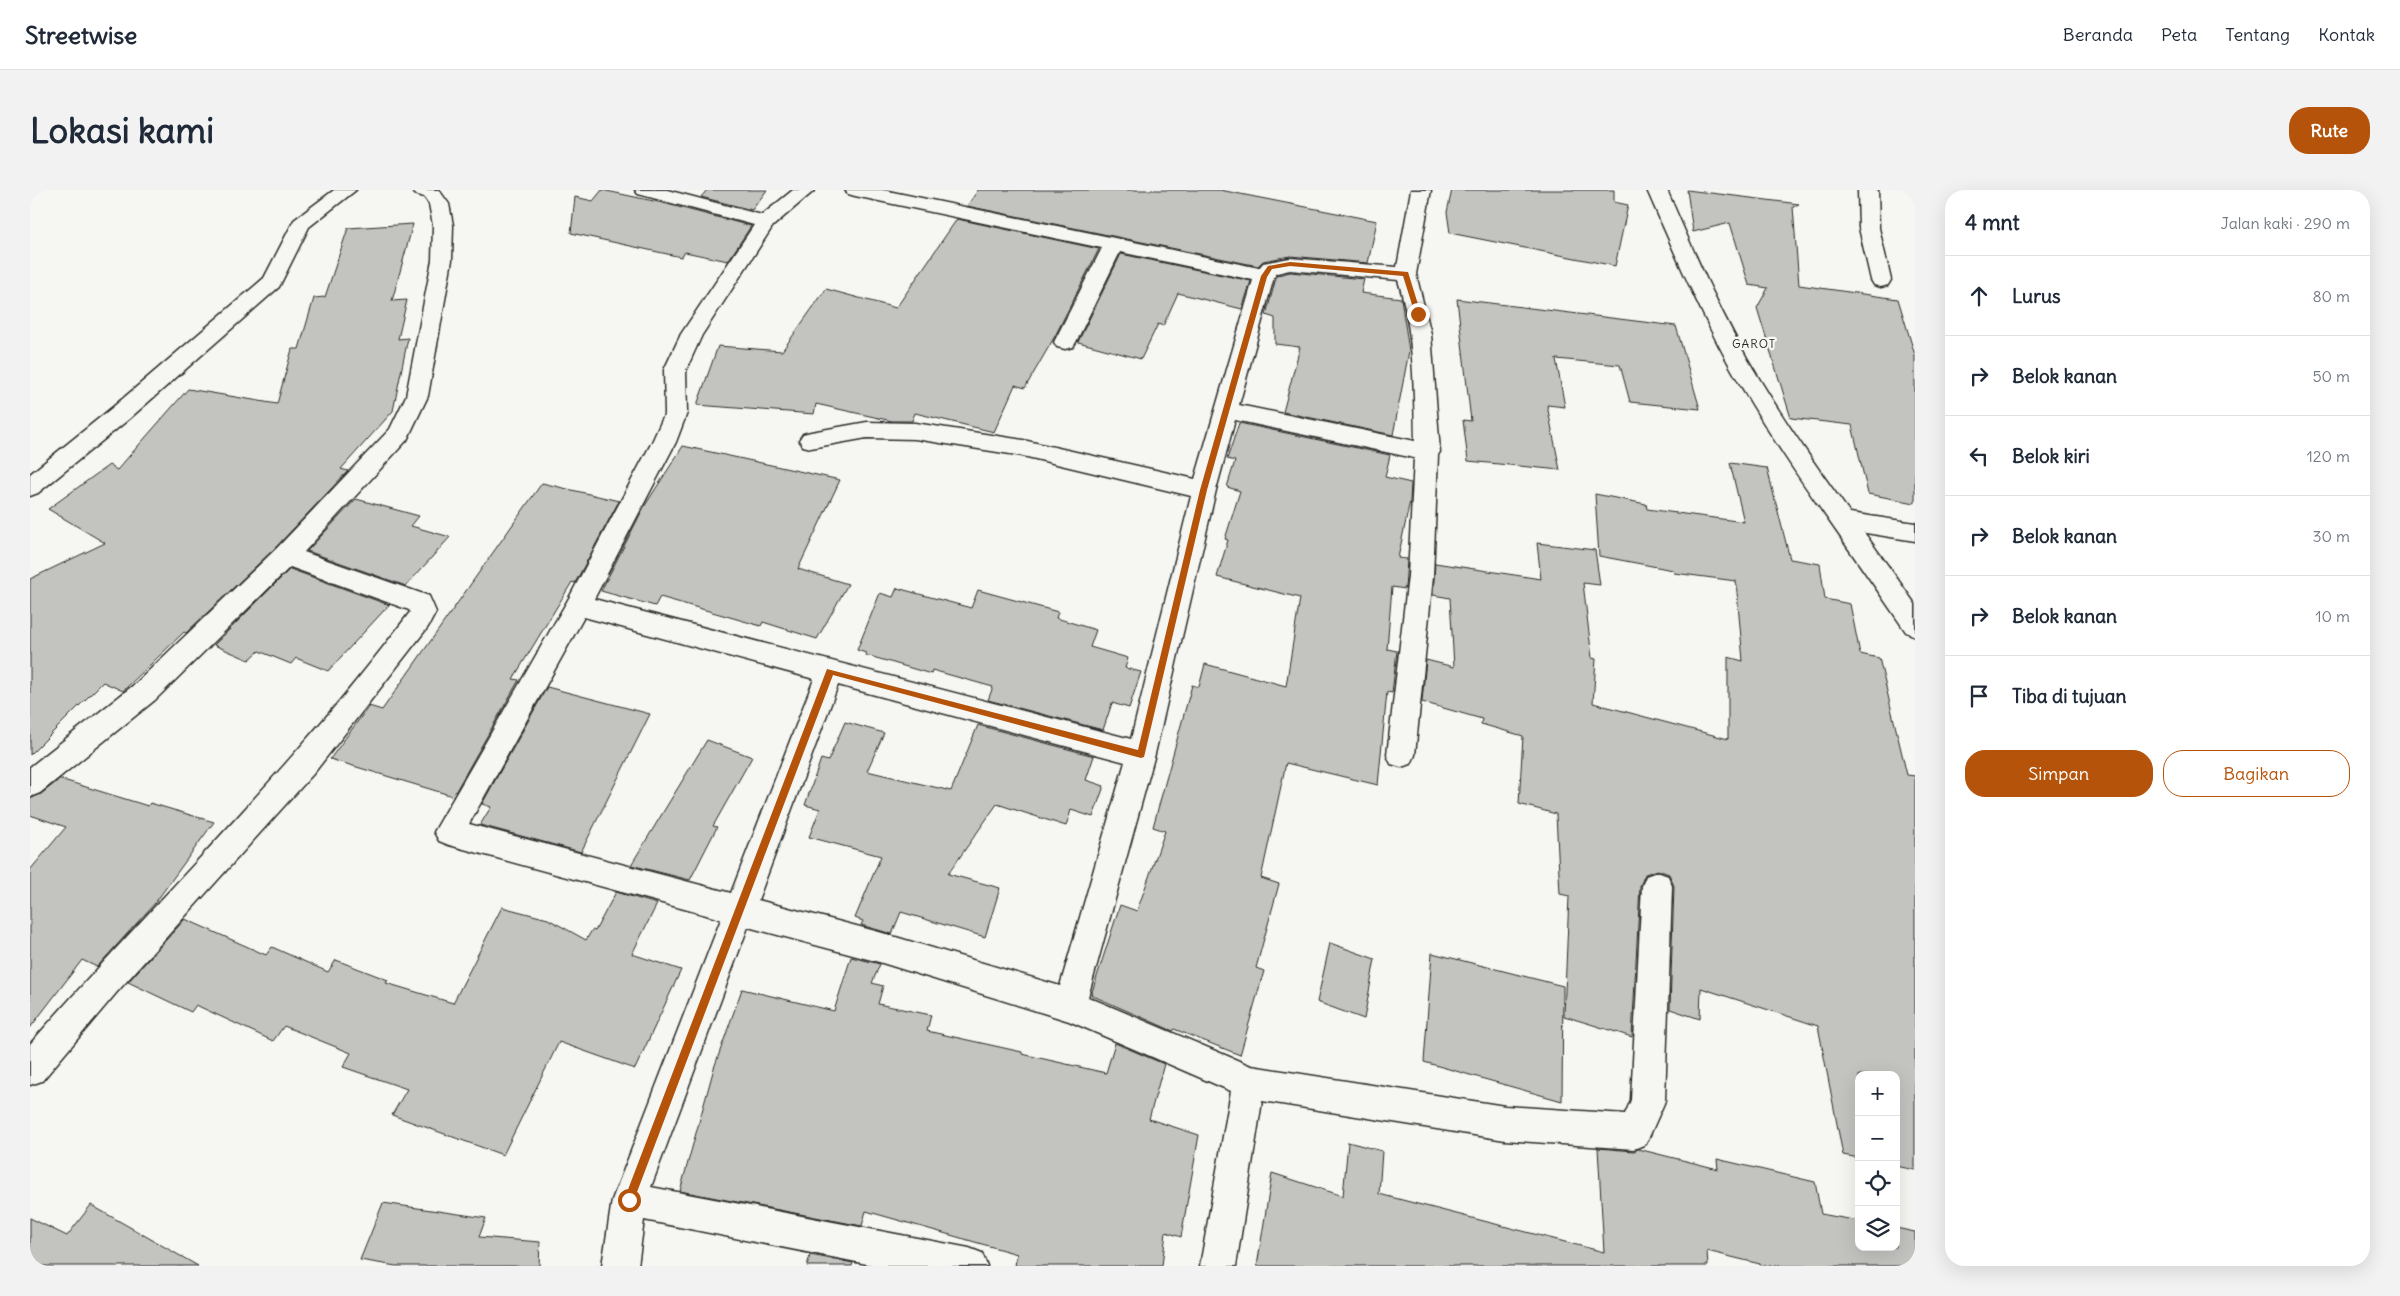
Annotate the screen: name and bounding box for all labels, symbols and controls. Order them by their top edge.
text: Streetwise [25,20,137,50]
text: Beranda [2063,23,2133,46]
text: Peta [2161,23,2197,46]
text: Tentang [2225,23,2290,46]
text: Kontak [2318,23,2375,46]
button: Rute [2289,107,2370,154]
text: Lokasi kami [30,108,214,152]
text: 4 mnt [1965,209,2020,236]
text: Jalan kaki · 290 m [2221,213,2350,233]
icon: ahead [1965,282,1993,310]
text: Lurus [2012,284,2061,308]
text: 80 m [2312,286,2350,306]
route end [1407,303,1430,326]
district label: GAROT [1732,336,1776,351]
icon: right [1965,362,1993,390]
text: Belok kanan [2012,364,2117,388]
text: 50 m [2312,366,2350,386]
icon: left [1965,442,1993,470]
text: Belok kiri [2012,444,2090,468]
text: 120 m [2307,446,2350,466]
icon: right [1965,522,1993,550]
text: Belok kanan [2012,524,2117,548]
text: 30 m [2313,526,2350,546]
icon: right [1965,602,1993,630]
text: Belok kanan [2012,604,2117,628]
text: 10 m [2315,606,2350,626]
icon: arrive [1965,682,1993,710]
text: Tiba di tujuan [2012,684,2127,708]
button: Simpan [1965,750,2153,797]
button: Bagikan [2163,750,2350,797]
map controls [1855,1071,1900,1251]
button: + [1855,1071,1900,1116]
button: − [1855,1116,1900,1161]
button: locate [1855,1161,1900,1206]
route start [618,1189,641,1212]
button: layers [1855,1206,1900,1251]

